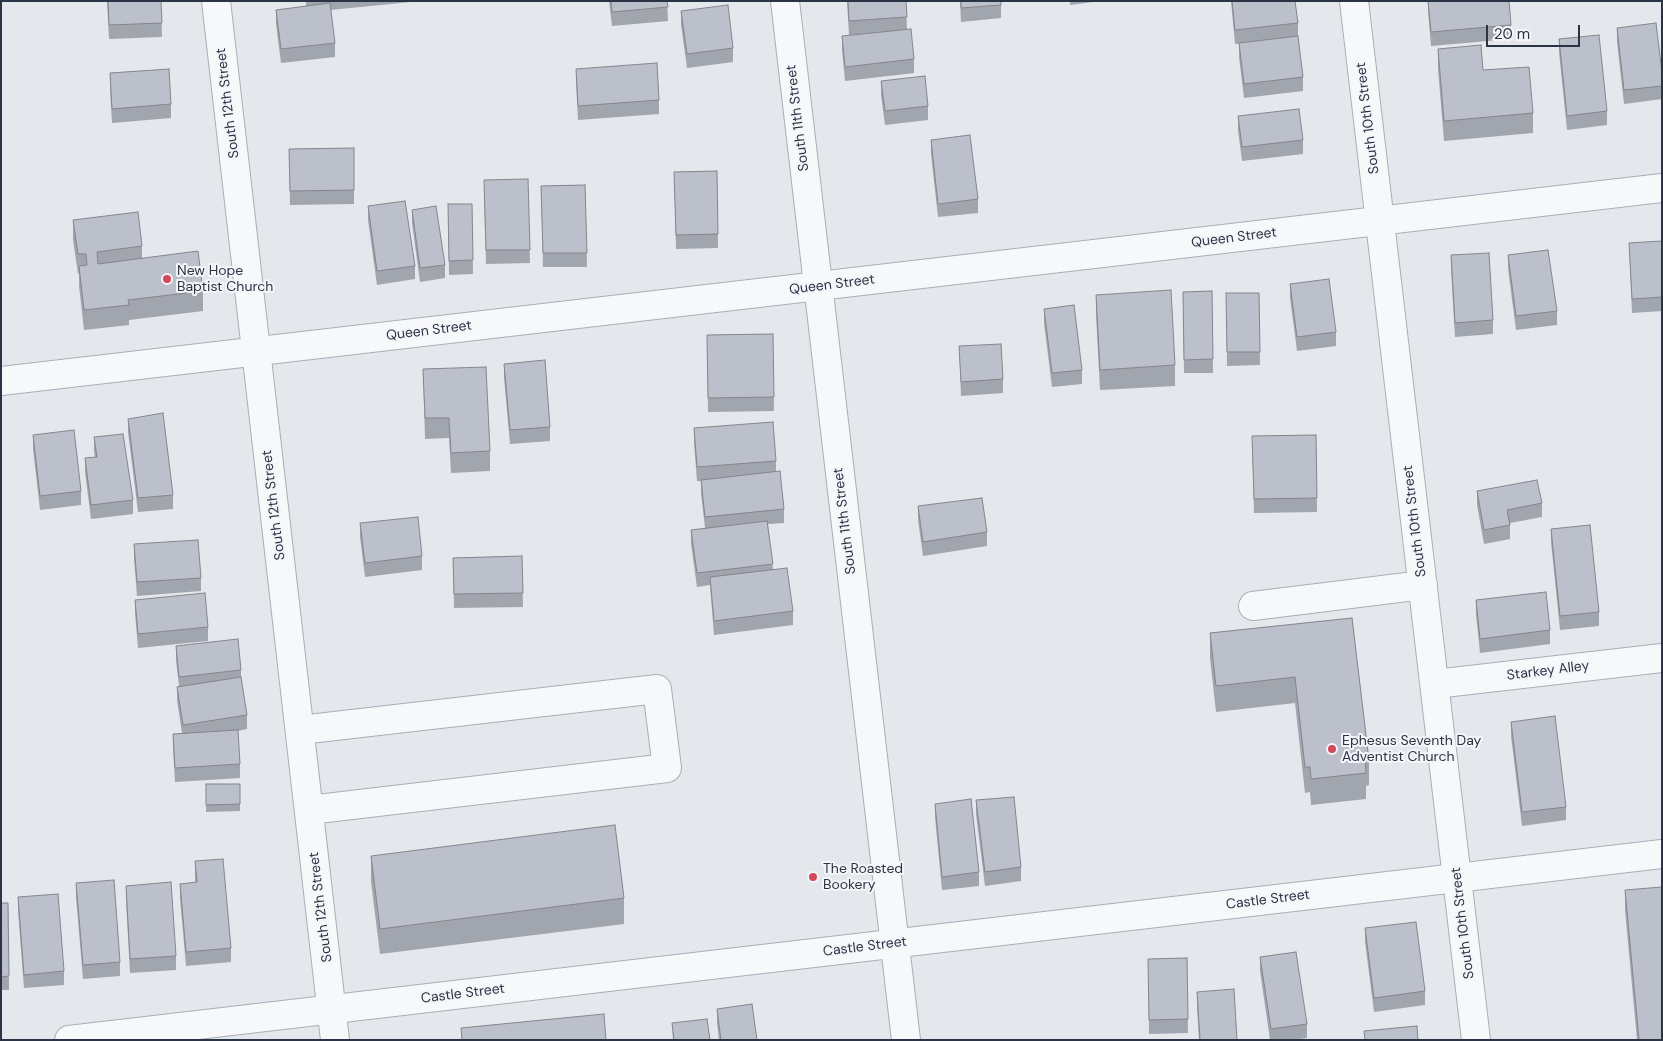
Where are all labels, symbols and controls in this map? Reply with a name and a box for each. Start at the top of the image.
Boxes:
scale bar [1488,15,1582,47]
text: 20 m [1494,24,1530,44]
street label: South 12th Street [213,47,243,159]
street label: South 10th Street [1353,61,1383,175]
street label: South 11th Street [783,64,813,172]
street label: Queen Street [1190,224,1278,252]
place label: New Hope Baptist Church [177,263,273,296]
street label: Queen Street [788,271,876,299]
marker: New Hope Baptist Church [161,273,173,285]
street label: Queen Street [385,317,473,345]
street label: South 12th Street [259,449,289,561]
street label: South 10th Street [1400,464,1430,578]
street label: South 11th Street [830,467,860,575]
street label: Starkey Alley [1506,658,1590,684]
place label: Ephesus Seventh Day Adventist Church [1342,733,1481,766]
marker: Ephesus Seventh Day Adventist Church [1326,743,1338,755]
street label: South 12th Street [306,851,336,963]
place label: The Roasted Bookery [823,861,903,894]
street label: South 10th Street [1448,866,1478,980]
marker: The Roasted Bookery [807,871,819,883]
street label: Castle Street [1225,887,1311,913]
street label: Castle Street [822,934,908,960]
street label: Castle Street [420,981,506,1007]

